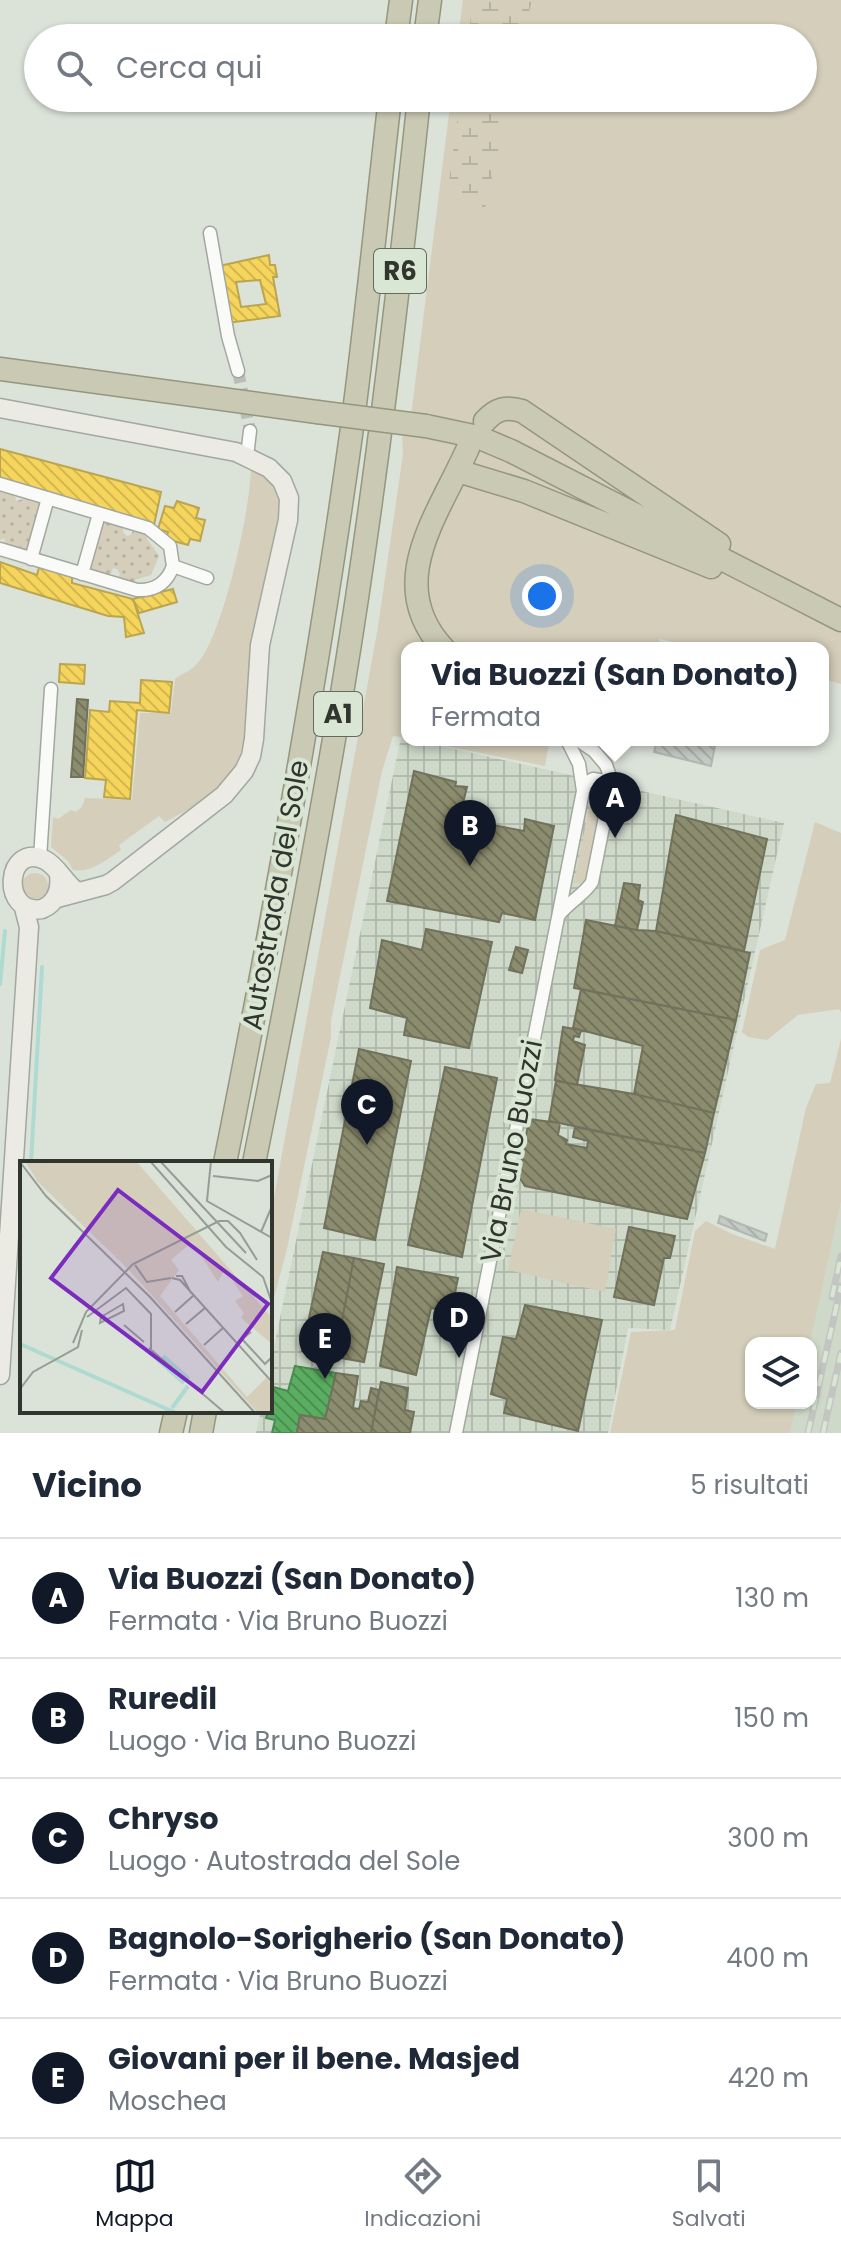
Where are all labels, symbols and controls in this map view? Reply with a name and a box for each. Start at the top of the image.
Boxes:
search box [24,24,817,112]
icon: search [52,46,96,90]
text: Cerca qui [116,46,262,89]
road number: R6 [374,249,426,293]
your location [522,576,562,616]
popup [401,642,829,746]
text: Via Buozzi (San Donato) [431,653,799,696]
road number: A1 [314,692,362,736]
text: Fermata [431,699,541,735]
street label: Autostrada del Sole [233,757,318,1033]
pin: A [589,772,641,838]
pin: B [444,800,496,866]
street label: Via Bruno Buozzi [471,1036,552,1266]
pin: C [341,1079,393,1145]
inset map [20,1161,272,1413]
pin: D [433,1292,485,1358]
pin: E [299,1313,351,1379]
map controls [745,1337,817,1409]
button: layers [745,1337,817,1409]
text: Vicino [32,1461,142,1509]
text: 5 risultati [690,1467,809,1503]
text: Via Buozzi (San Donato) [108,1557,476,1600]
text: A [48,1580,68,1616]
text: 130 m [735,1580,809,1616]
text: Fermata · Via Bruno Buozzi [108,1603,448,1639]
text: Ruredil [108,1677,217,1720]
text: B [49,1700,67,1736]
text: 150 m [734,1700,809,1736]
text: Luogo · Via Bruno Buozzi [108,1723,416,1759]
text: Chryso [108,1797,219,1840]
text: C [48,1820,68,1856]
text: 300 m [727,1820,809,1856]
text: Luogo · Autostrada del Sole [108,1843,460,1879]
text: Bagnolo-Sorigherio (San Donato) [108,1917,626,1960]
text: D [49,1940,67,1976]
text: 400 m [726,1940,809,1976]
text: Fermata · Via Bruno Buozzi [108,1963,448,1999]
text: Giovani per il bene. Masjed [108,2037,520,2080]
text: E [51,2060,65,2096]
text: 420 m [728,2060,809,2096]
text: Moschea [108,2083,227,2119]
tab: Mappa [95,2154,174,2235]
tab: Indicazioni [364,2154,481,2235]
tab: Salvati [672,2154,746,2235]

